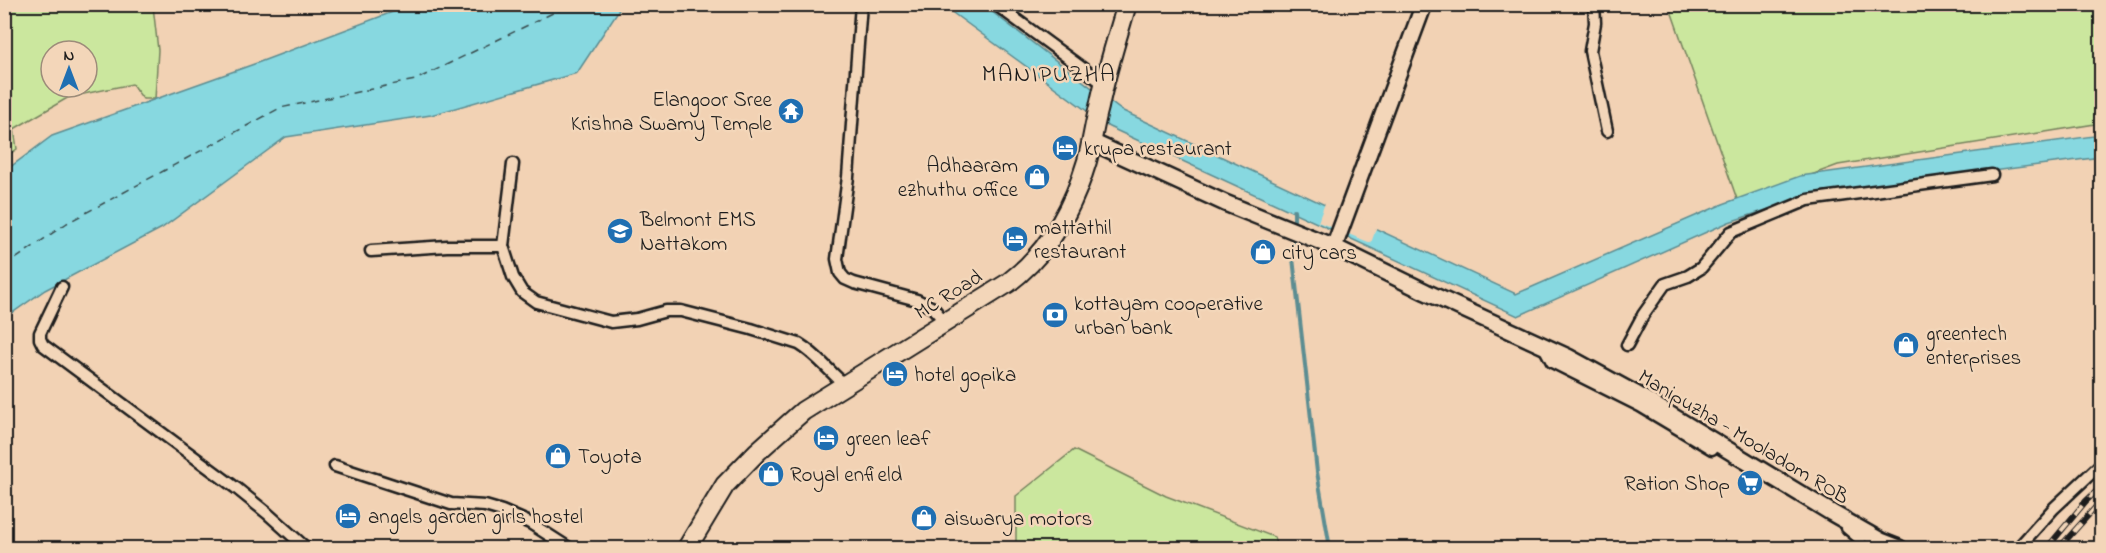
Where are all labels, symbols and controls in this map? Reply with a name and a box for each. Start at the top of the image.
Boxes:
north arrow [39,39,99,99]
text: N [64,44,75,68]
district label: MANIPUZHA [982,58,1116,93]
place label: Elangoor Sree Krishna Swamy Temple [571,86,773,142]
temple icon: Elangoor Sree Krishna Swamy Temple [776,96,806,126]
hotel icon: krupa restaurant [1050,133,1080,163]
place label: krupa restaurant [1084,135,1232,165]
place label: Adhaaram ezhuthu office [898,152,1019,206]
shop icon: Adhaaram ezhuthu office [1022,162,1052,192]
place label: Belmont EMS Nattakom [639,206,756,260]
place label: mattathil restaurant [1034,214,1126,268]
school or university icon: Belmont EMS Nattakom [605,216,635,246]
hotel icon: mattathil restaurant [1000,224,1030,254]
shop icon: city cars [1248,237,1278,267]
place label: city cars [1282,239,1357,271]
street label: MC Road [909,263,989,328]
place label: kottayam cooperative urban bank [1074,290,1264,344]
bank icon: kottayam cooperative urban bank [1040,300,1070,330]
place label: greentech enterprises [1925,320,2021,374]
shop icon: greentech enterprises [1891,330,1921,360]
hotel icon: hotel gopika [880,359,910,389]
place label: hotel gopika [914,361,1016,393]
street label: Manipuzha - Mooladom ROB [1632,363,1854,513]
hotel icon: green leaf [811,423,841,453]
place label: green leaf [845,425,931,457]
shop icon: Toyota [543,441,573,471]
place label: Toyota [578,443,642,475]
shop icon: Royal enfield [756,459,786,489]
place label: Royal enfield [790,461,903,493]
supermarket icon: Ration Shop [1735,468,1765,498]
place label: Ration Shop [1624,470,1730,500]
hotel icon: angels garden girls hostel [333,501,363,531]
place label: angels garden girls hostel [368,503,583,535]
shop icon: aiswarya motors [909,503,939,533]
place label: aiswarya motors [944,505,1092,537]

